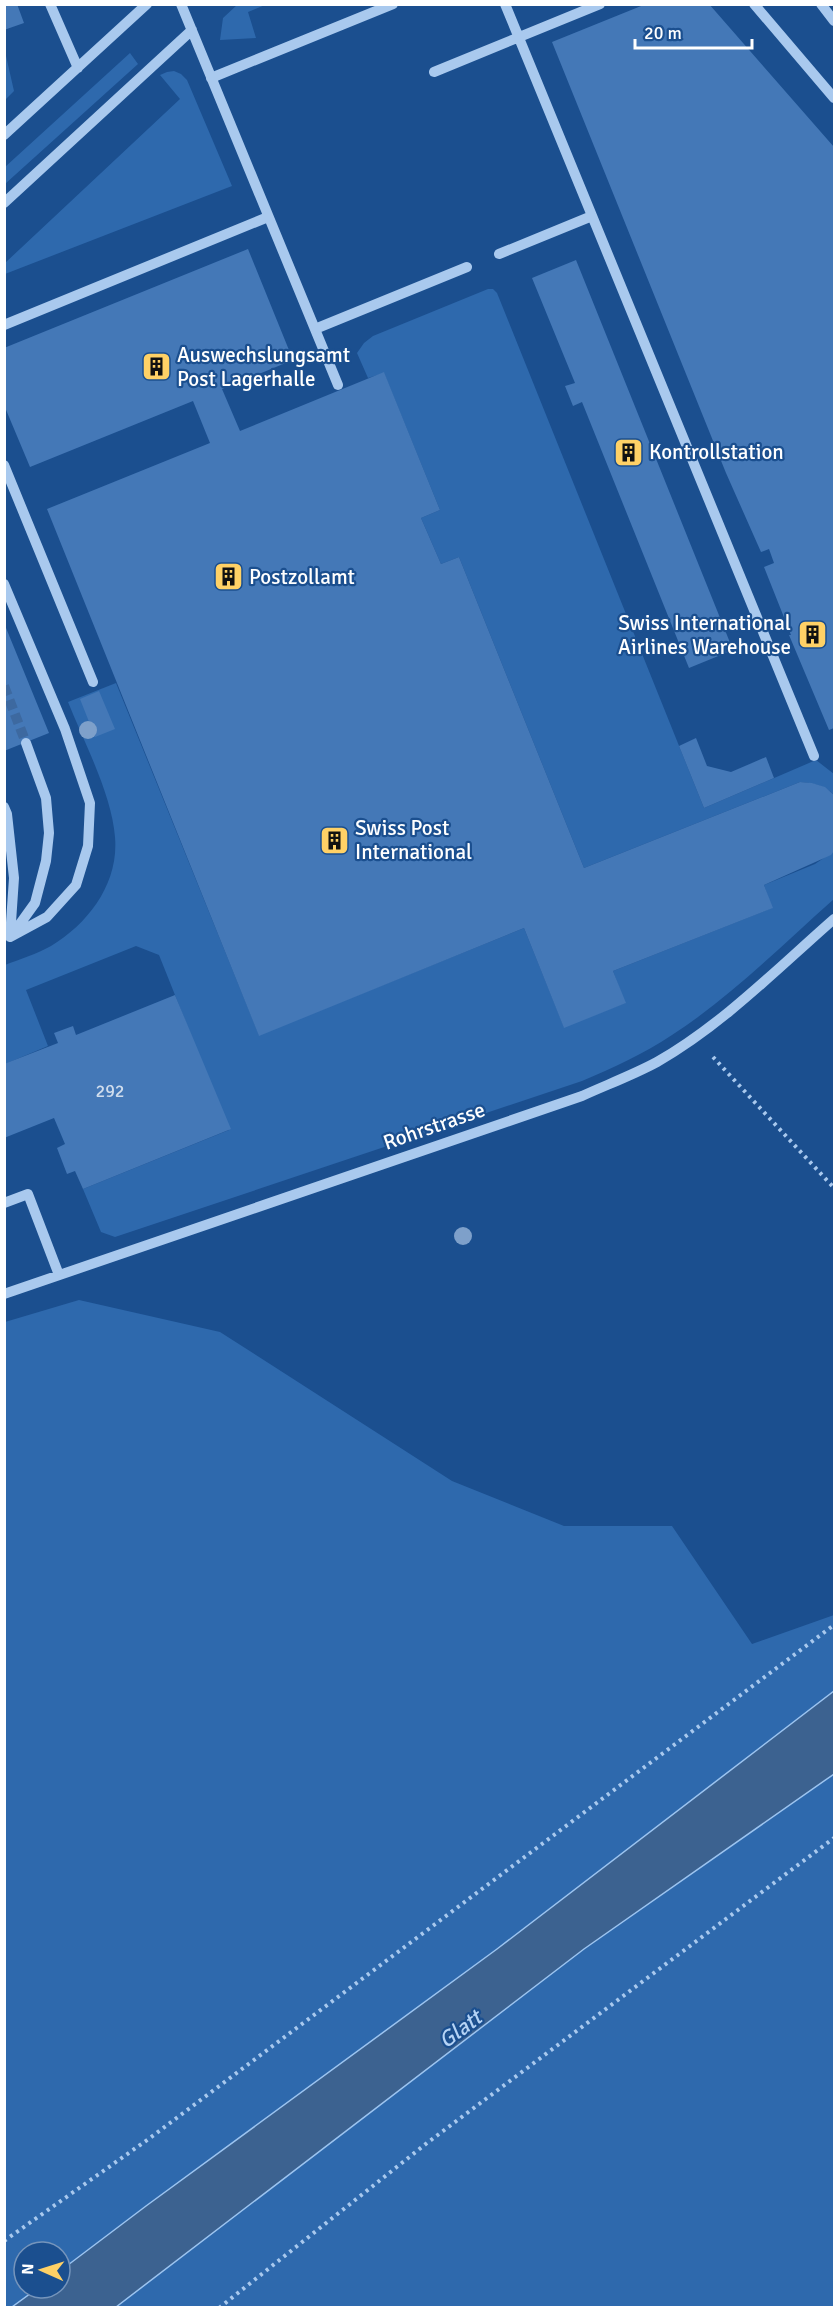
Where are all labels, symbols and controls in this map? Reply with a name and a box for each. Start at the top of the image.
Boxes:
scale bar [635,12,752,50]
text: 20 m [644,22,682,44]
place label: Auswechslungsamt Post Lagerhalle [177,342,350,392]
building icon: Auswechslungsamt Post Lagerhalle [140,351,172,383]
building icon: Kontrollstation [612,436,644,468]
place label: Kontrollstation [649,439,784,465]
building icon: Postzollamt [212,561,244,593]
place label: Postzollamt [249,564,355,590]
place label: Swiss International Airlines Warehouse [618,610,791,660]
building icon: Swiss International Airlines Warehouse [796,619,828,651]
place label: Swiss Post International [355,815,472,865]
building icon: Swiss Post International [318,824,350,856]
house number: 292 [95,1080,125,1102]
street label: Rohrstrasse [380,1096,488,1156]
water label: Glatt [433,2003,489,2054]
north arrow [12,2240,72,2300]
text: N [18,2263,38,2275]

